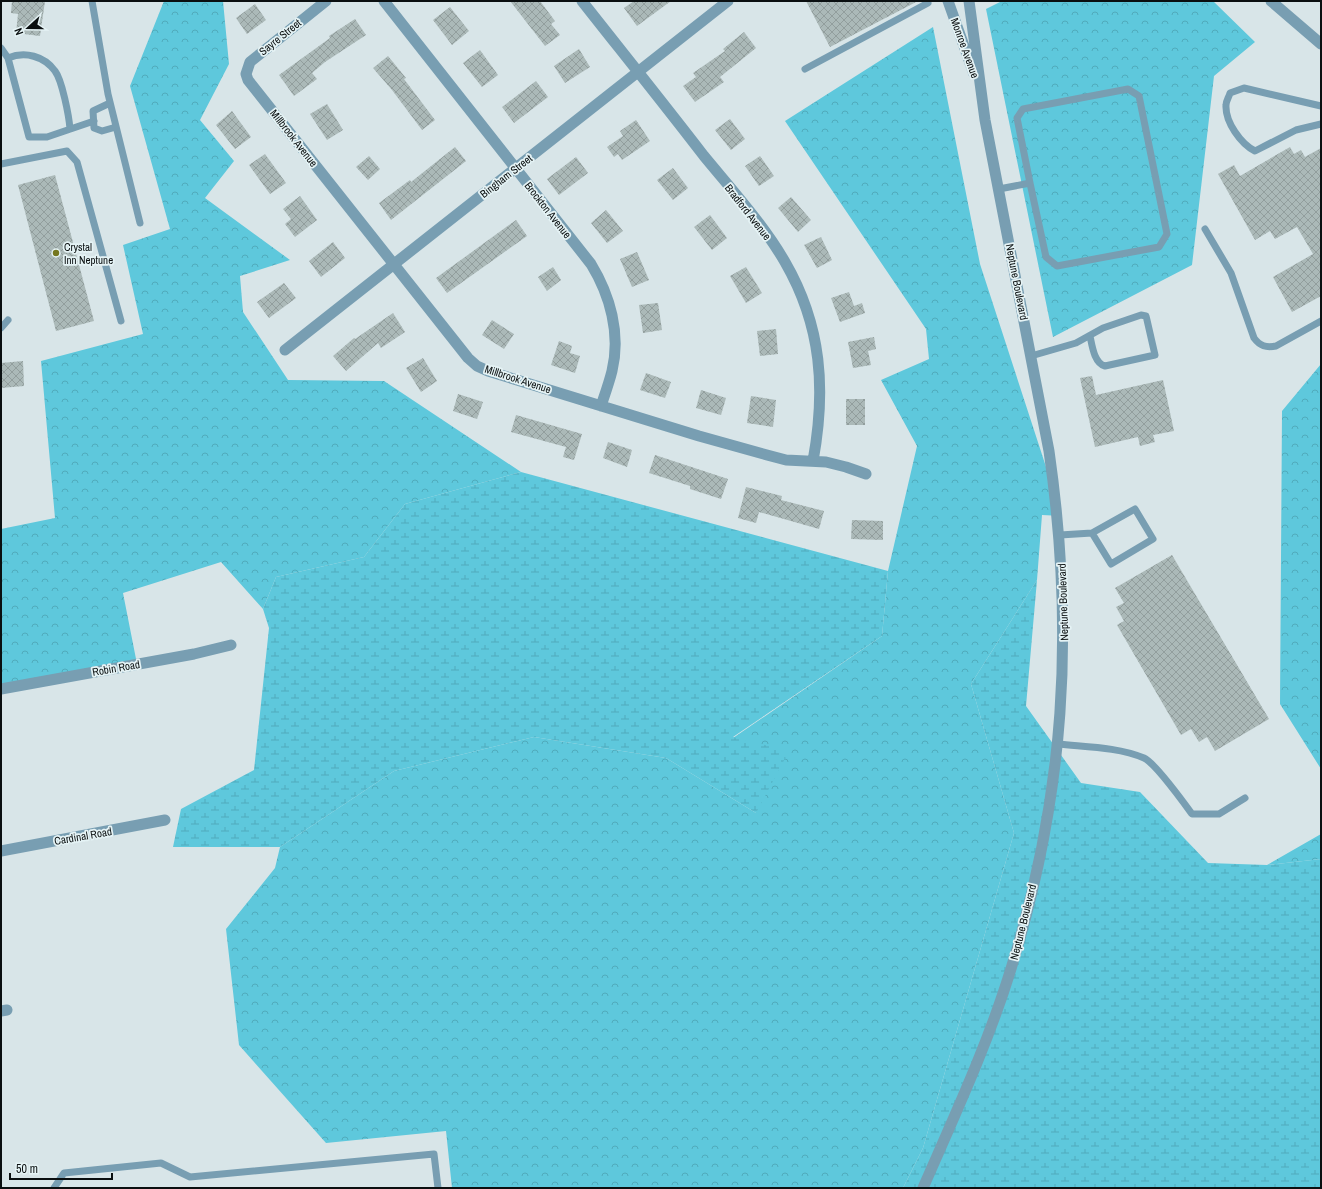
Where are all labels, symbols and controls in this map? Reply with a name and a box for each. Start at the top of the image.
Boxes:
north arrow [8,8,48,48]
street label: Sayre Street [256,15,304,58]
street label: Monroe Avenue [948,16,982,80]
text: N [11,26,26,37]
street label: Millbrook Avenue [267,106,321,170]
street label: Bingham Street [477,151,535,201]
street label: Brockton Avenue [522,179,574,241]
street label: Bradford Avenue [722,181,774,243]
place label: Crystal Inn Neptune [64,240,113,267]
street label: Neptune Boulevard [1003,243,1031,321]
marker: Crystal Inn Neptune [51,248,61,258]
street label: Millbrook Avenue [483,362,553,396]
street label: Neptune Boulevard [1055,563,1071,641]
street label: Robin Road [91,657,141,679]
street label: Cardinal Road [53,824,113,848]
street label: Neptune Boulevard [1007,883,1039,961]
scale bar [10,1155,112,1181]
text: 50 m [16,1161,38,1177]

